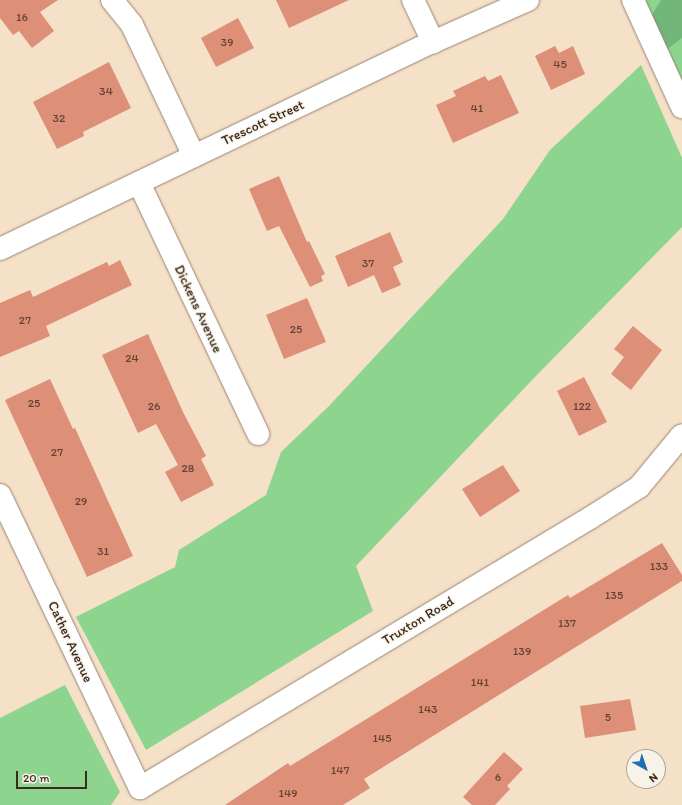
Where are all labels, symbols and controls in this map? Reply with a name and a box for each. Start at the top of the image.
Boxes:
house number: 16 [16,11,28,25]
house number: 39 [221,36,233,50]
house number: 45 [553,58,567,72]
house number: 34 [99,85,113,99]
street label: Trescott Street [219,97,307,149]
house number: 41 [471,102,483,116]
house number: 32 [53,112,65,126]
house number: 37 [362,257,374,271]
street label: Dickens Avenue [170,263,226,355]
house number: 27 [19,314,31,328]
house number: 25 [290,323,302,337]
house number: 24 [125,352,139,366]
house number: 25 [28,397,40,411]
house number: 26 [148,400,160,414]
house number: 122 [573,400,591,414]
house number: 27 [51,446,63,460]
house number: 28 [182,462,194,476]
house number: 29 [75,495,87,509]
house number: 31 [97,545,109,559]
house number: 133 [650,560,668,574]
house number: 135 [605,589,623,603]
street label: Truxton Road [379,593,457,649]
street label: Cather Avenue [44,599,96,685]
house number: 137 [558,617,576,631]
house number: 139 [513,645,531,659]
house number: 141 [471,676,489,690]
house number: 143 [418,703,438,717]
house number: 5 [605,711,611,725]
house number: 145 [372,732,392,746]
north arrow [626,749,666,789]
scale bar [18,763,89,789]
house number: 147 [331,764,349,778]
text: N [646,770,660,785]
text: 20 m [23,771,50,785]
house number: 6 [495,771,501,785]
house number: 149 [278,787,298,801]

